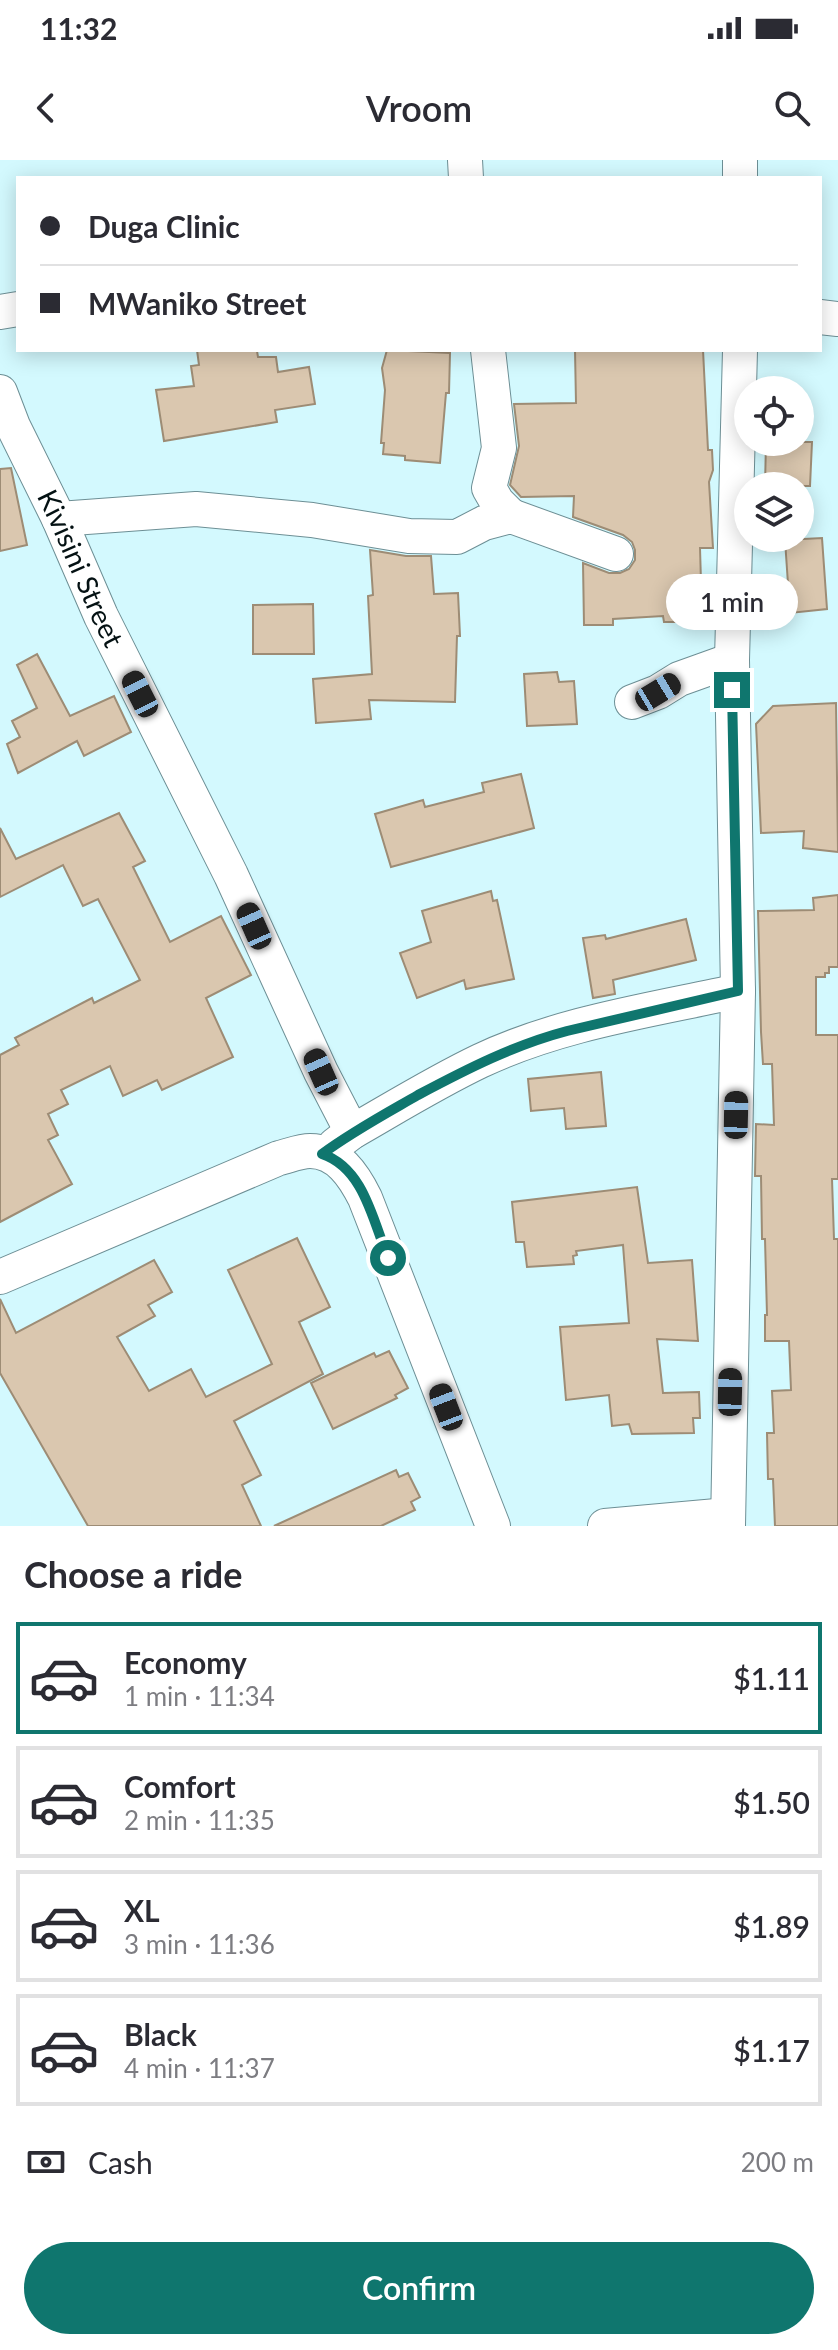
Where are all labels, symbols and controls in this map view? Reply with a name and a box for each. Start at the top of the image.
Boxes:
text: 11:32 [40,10,117,46]
icon: back [24,86,68,130]
text: Vroom [366,86,472,130]
icon: search [770,86,814,130]
text: Duga Clinic [88,208,240,244]
text: MWaniko Street [88,285,306,321]
map controls [734,376,814,552]
button: locate [734,376,814,456]
button: layers [734,472,814,552]
street label: Kivisini Street [31,484,132,652]
callout: 1 min [666,574,798,630]
text: 1 min [700,586,764,618]
car [118,667,162,721]
car [631,669,685,715]
route end [714,672,750,708]
car [233,899,275,953]
car [300,1045,342,1099]
car [724,1091,748,1139]
route start [370,1240,406,1276]
car [718,1368,742,1416]
car [426,1380,466,1434]
text: Choose a ride [24,1552,243,1596]
icon: car [28,1642,100,1714]
text: Economy [124,1644,247,1680]
text: $1.11 [733,1660,810,1696]
text: 1 min · 11:34 [124,1680,275,1712]
icon: car [28,1766,100,1838]
text: Comfort [124,1768,236,1804]
text: $1.50 [733,1784,810,1820]
text: 2 min · 11:35 [124,1804,275,1836]
icon: car [28,1890,100,1962]
text: XL [124,1892,160,1928]
text: $1.89 [733,1908,810,1944]
text: 3 min · 11:36 [124,1928,275,1960]
icon: car [28,2014,100,2086]
text: Black [124,2016,197,2052]
text: $1.17 [733,2032,810,2068]
text: 4 min · 11:37 [124,2052,275,2084]
icon: cash [24,2140,68,2184]
text: Cash [88,2144,153,2180]
text: 200 m [741,2146,814,2178]
button: Confirm [24,2242,814,2334]

